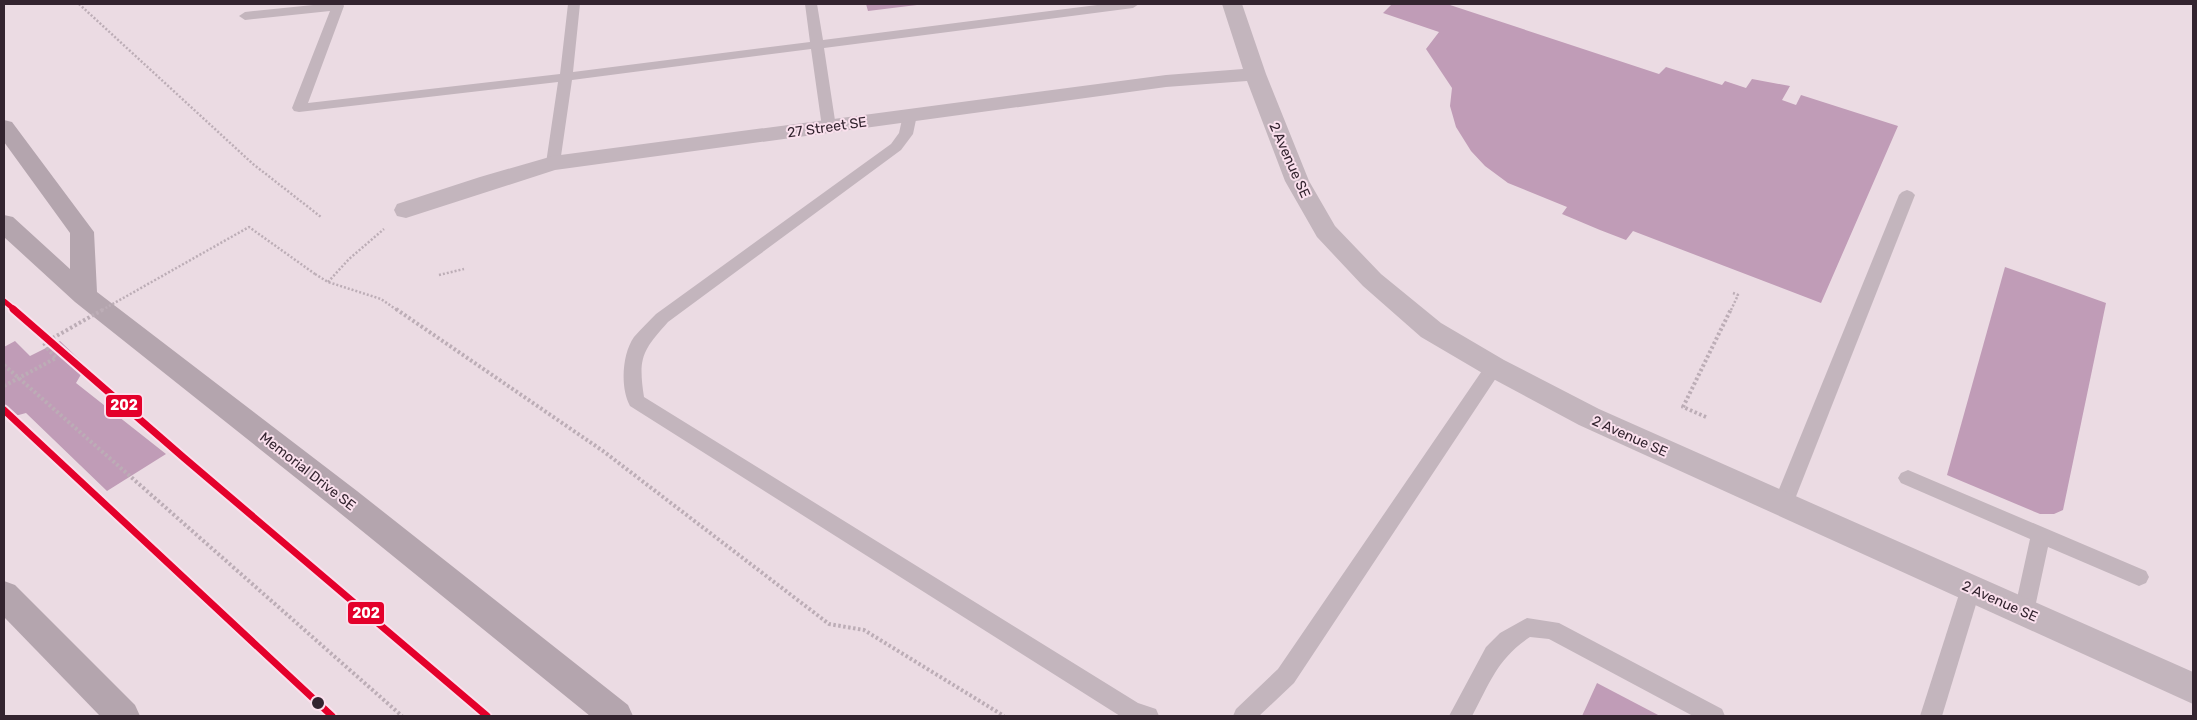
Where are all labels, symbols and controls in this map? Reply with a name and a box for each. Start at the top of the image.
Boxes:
street label: 27 Street SE [786,114,868,141]
street label: 2 Avenue SE [1265,120,1314,201]
line badge: 202 [105,394,143,418]
text: 202 [110,397,138,414]
street label: 2 Avenue SE [1589,412,1670,461]
street label: Memorial Drive SE [256,429,359,514]
street label: 2 Avenue SE [1959,577,2040,626]
line badge: 202 [347,601,385,625]
text: 202 [352,605,380,622]
unlabelled marker [310,695,326,711]

